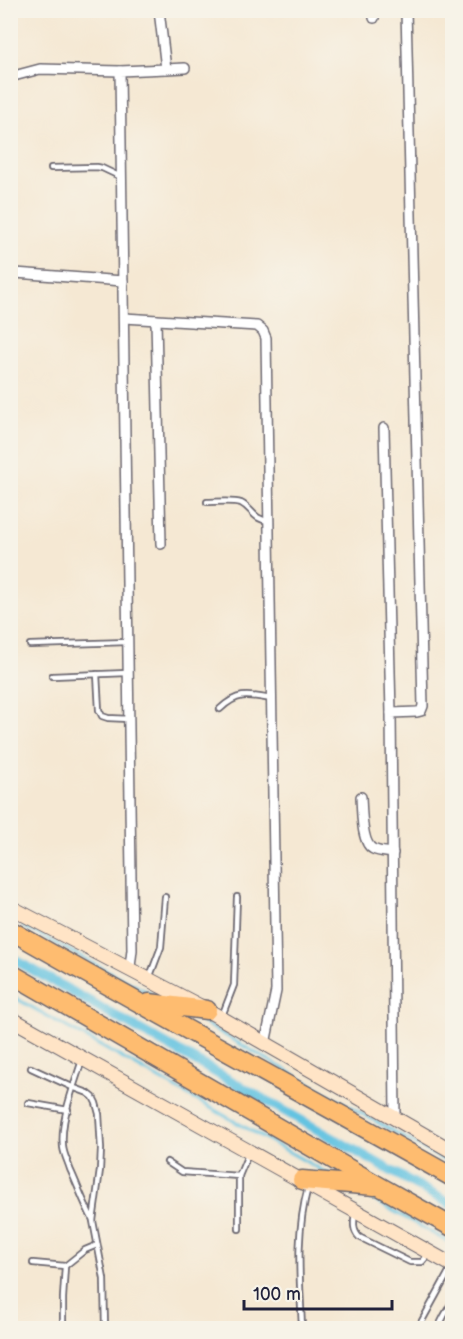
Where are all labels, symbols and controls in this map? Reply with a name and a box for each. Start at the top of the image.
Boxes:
scale bar [244,1273,392,1311]
text: 100 m [253,1284,301,1305]

